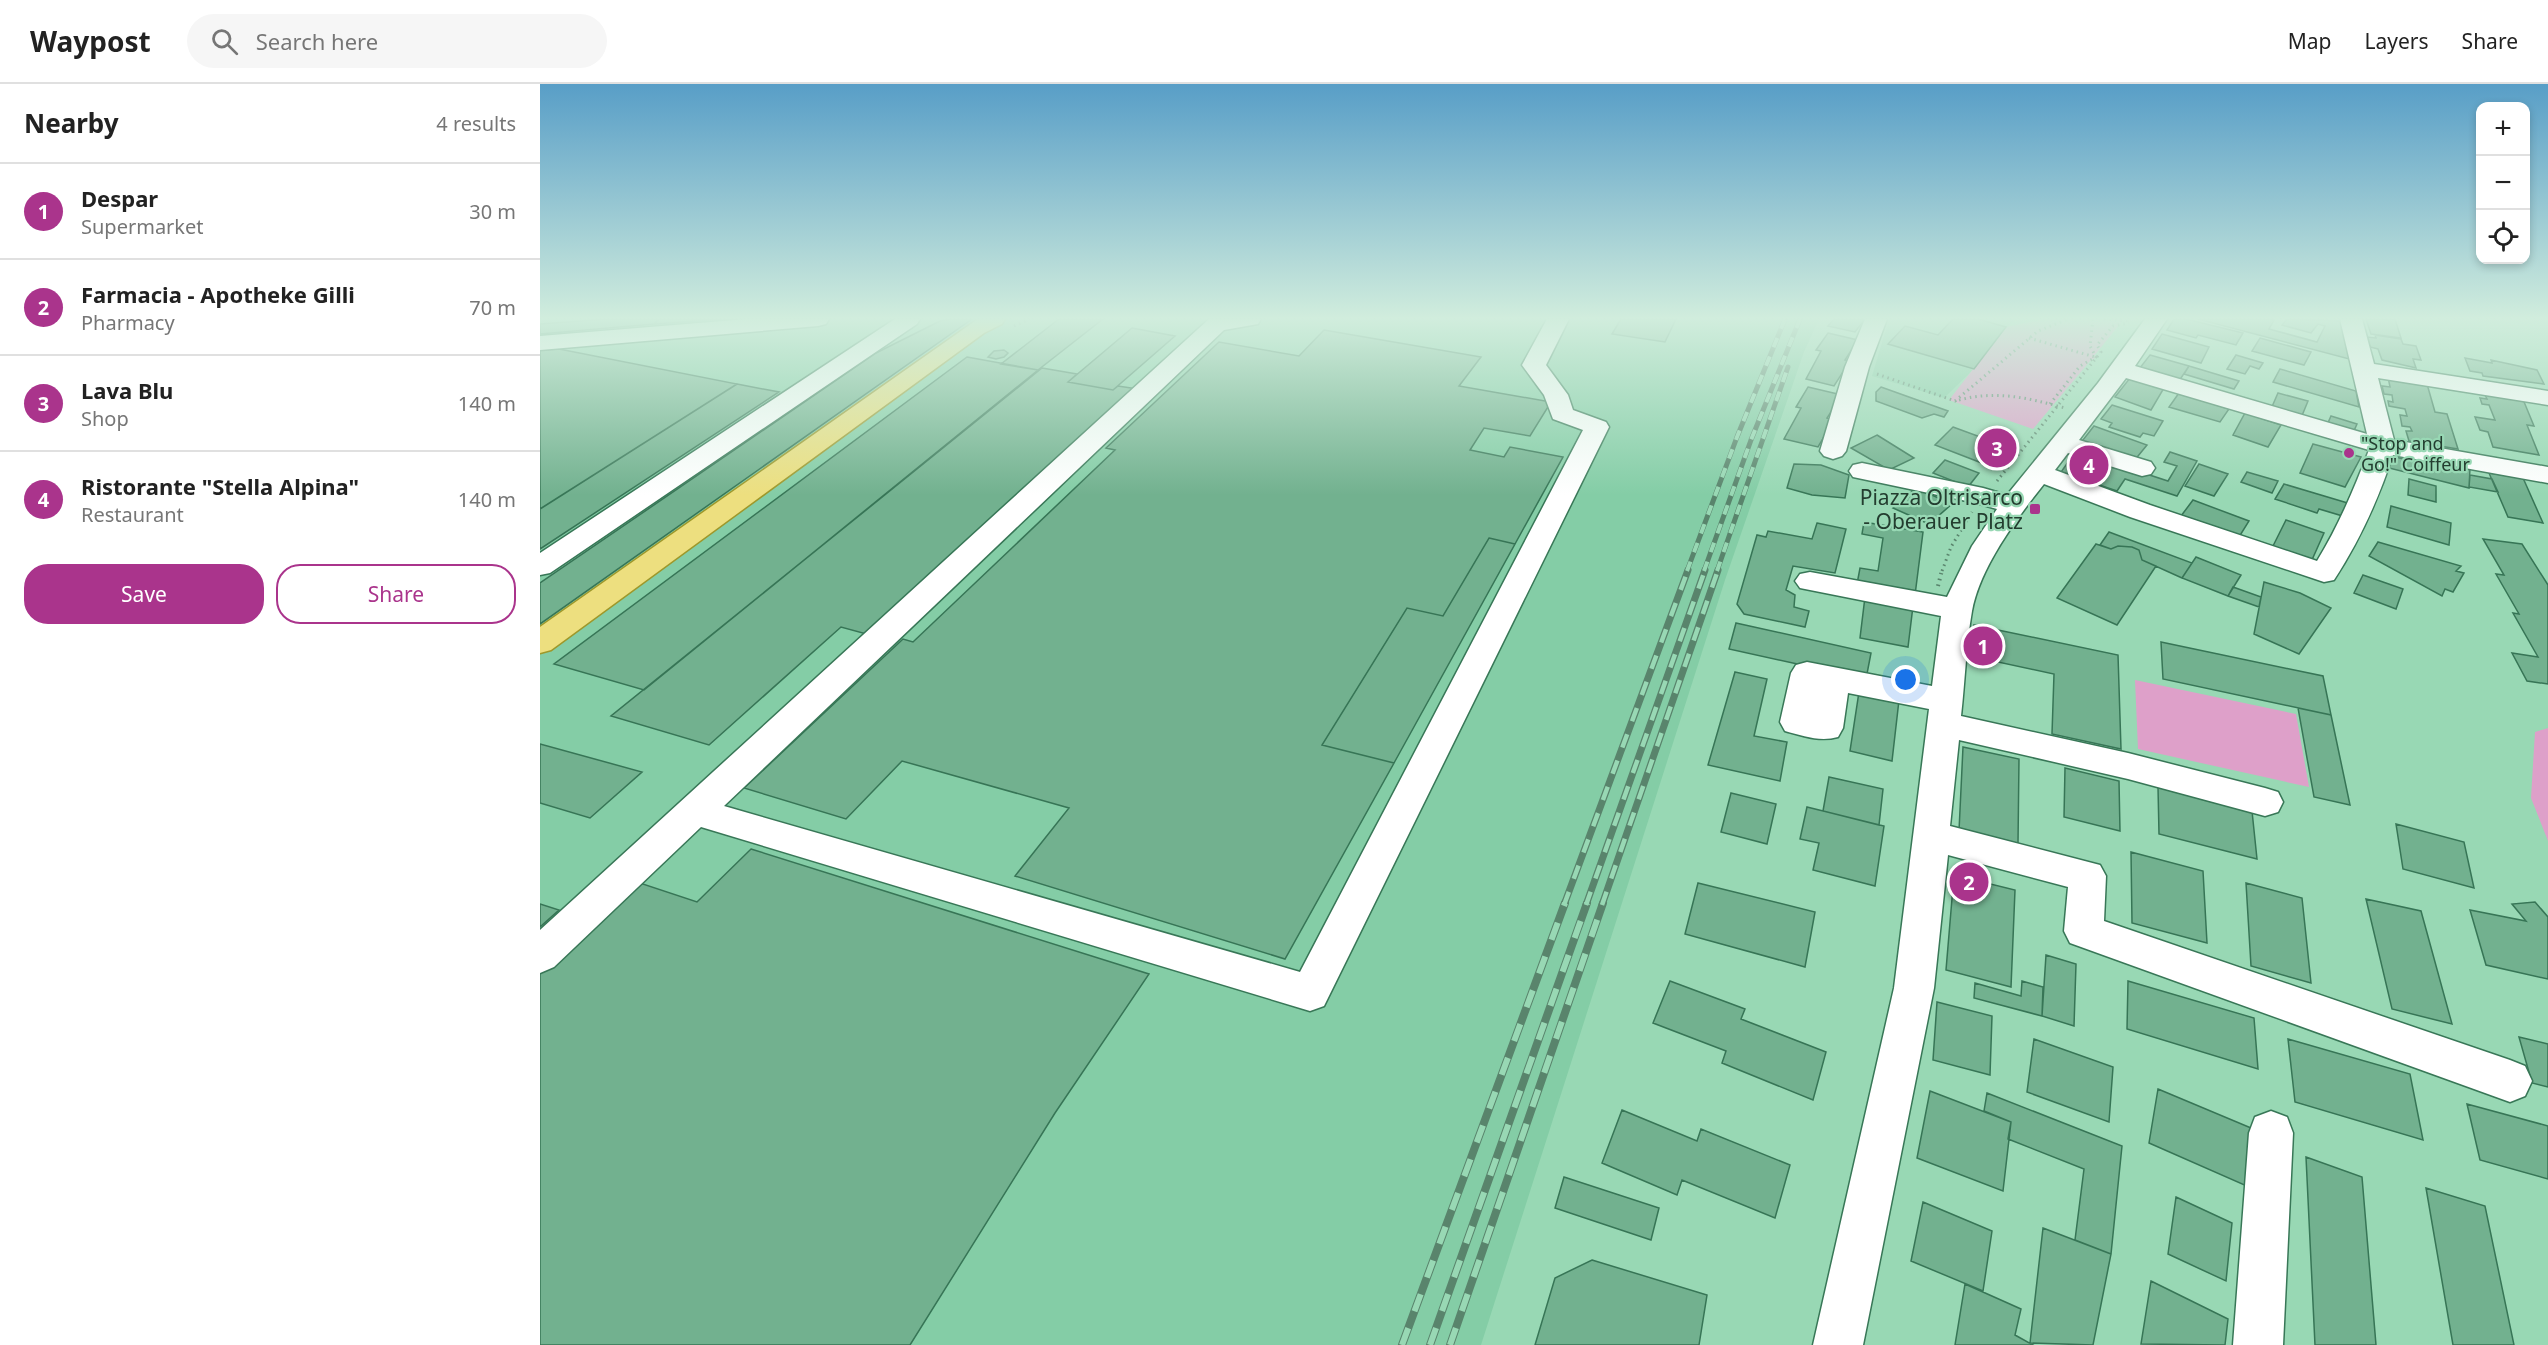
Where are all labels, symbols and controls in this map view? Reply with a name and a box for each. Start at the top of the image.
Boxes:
search box [187,14,607,68]
text: Waypost [30,22,151,60]
icon: search [208,25,241,58]
text: Search here [256,26,378,56]
text: Map [2288,27,2332,55]
text: Layers [2365,27,2429,55]
text: Share [2462,27,2518,55]
map controls [2476,102,2530,264]
button: + [2476,102,2530,156]
text: Nearby [24,105,119,141]
text: 4 results [436,110,516,137]
button: − [2476,156,2530,210]
text: Despar [81,183,158,213]
text: 1 [38,198,49,225]
text: 30 m [469,198,516,225]
button: locate [2476,210,2530,264]
text: Supermarket [81,213,204,240]
text: Farmacia - Apotheke Gilli [81,279,355,309]
text: 2 [38,294,49,321]
text: 70 m [469,294,516,321]
text: Pharmacy [81,309,175,336]
text: Lava Blu [81,375,173,405]
text: 3 [38,390,49,417]
text: 140 m [458,390,516,417]
text: Shop [81,405,129,432]
pin: 3 [1978,426,2016,470]
place label: "Stop and Go!" Coiffeur [2361,431,2470,476]
pin: 4 [2070,442,2108,488]
marker: "Stop and Go!" Coiffeur [2342,446,2356,460]
text: Ristorante "Stella Alpina" [81,471,359,501]
place label: Piazza Oltrisarco - Oberauer Platz [1860,483,2023,535]
text: 4 [38,486,49,513]
text: 140 m [458,486,516,513]
text: Restaurant [81,501,184,528]
marker: Piazza Oltrisarco - Oberauer Platz [2028,502,2042,516]
button: Save [24,564,264,624]
button: Share [276,564,516,624]
pin: 1 [1964,624,2002,668]
your location [1891,665,1920,694]
pin: 2 [1950,860,1988,904]

